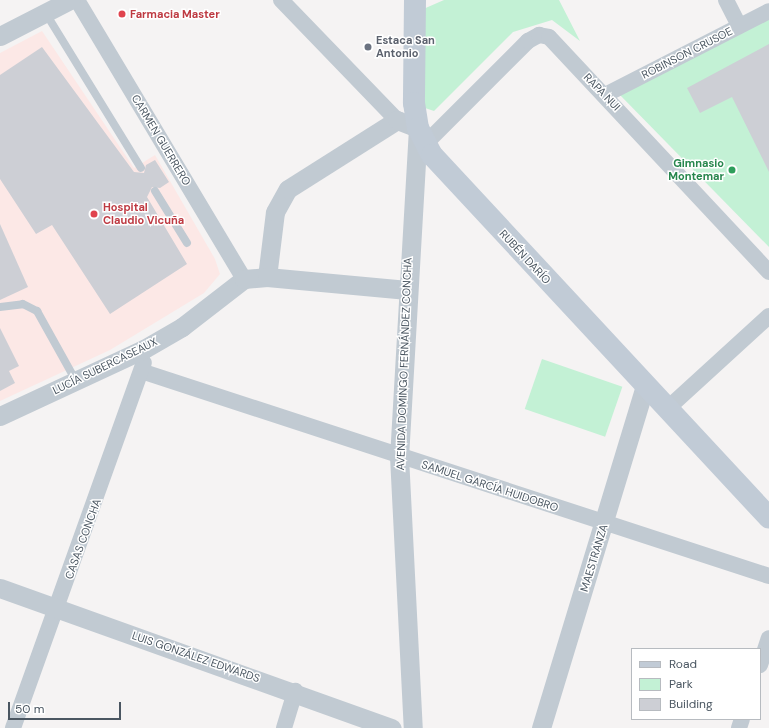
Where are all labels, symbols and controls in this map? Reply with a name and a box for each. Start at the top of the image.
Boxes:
place label: Farmacia Master [130,7,220,21]
marker: Farmacia Master [117,9,127,19]
street label: ROBINSON CRUSOE [639,24,735,82]
place label: Estaca San Antonio [376,34,435,60]
marker: Estaca San Antonio [363,42,373,52]
street label: RAPA NUI [581,71,623,113]
street label: CARMEN GUERRERO [129,92,193,188]
place label: Gimnasio Montemar [668,157,724,183]
marker: Gimnasio Montemar [727,165,737,175]
place label: Hospital Claudio Vicuña [103,201,184,227]
marker: Hospital Claudio Vicuña [88,208,100,220]
street label: RUBÉN DARÍO [497,227,553,287]
street label: AVENIDA DOMINGO FERNÁNDEZ CONCHA [394,257,414,471]
street label: LUCÍA SUBERCASEAUX [51,335,159,397]
street label: SAMUEL GARCÍA HUIDOBRO [420,458,560,514]
street label: CASAS CONCHA [62,497,104,581]
street label: MAESTRANZA [577,523,611,593]
street label: LUIS GONZÁLEZ EDWARDS [130,629,262,685]
legend [631,648,761,720]
text: Road [669,656,697,672]
text: Park [669,676,693,692]
scale bar [10,694,123,720]
text: Building [669,696,713,712]
text: 50 m [15,701,44,717]

